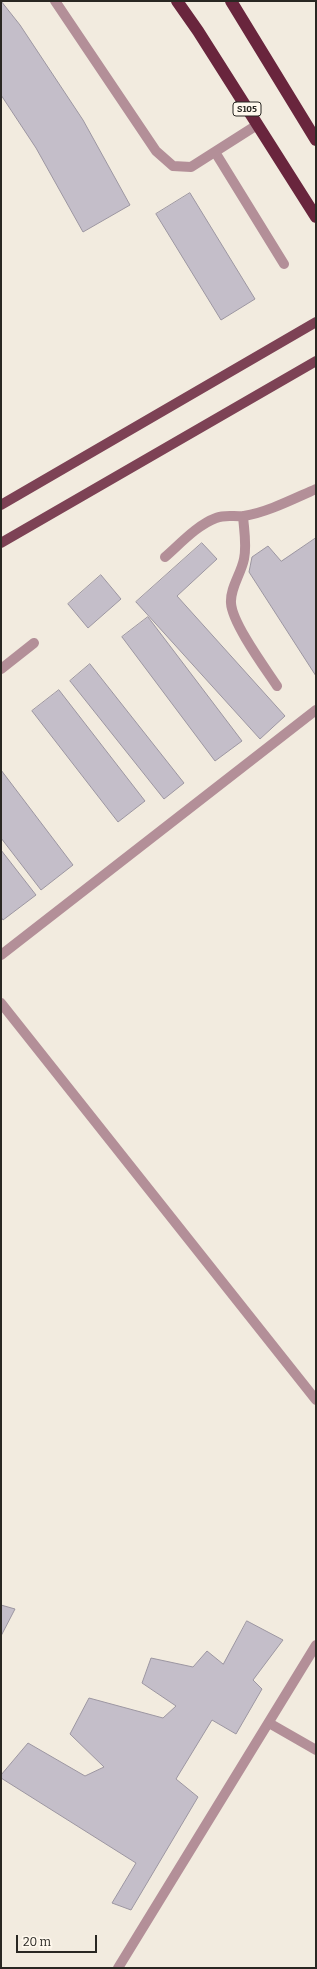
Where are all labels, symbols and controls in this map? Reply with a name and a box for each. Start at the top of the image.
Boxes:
road number: S105 [233,102,261,116]
scale bar [18,1927,99,1953]
text: 20 m [23,1935,51,1949]

